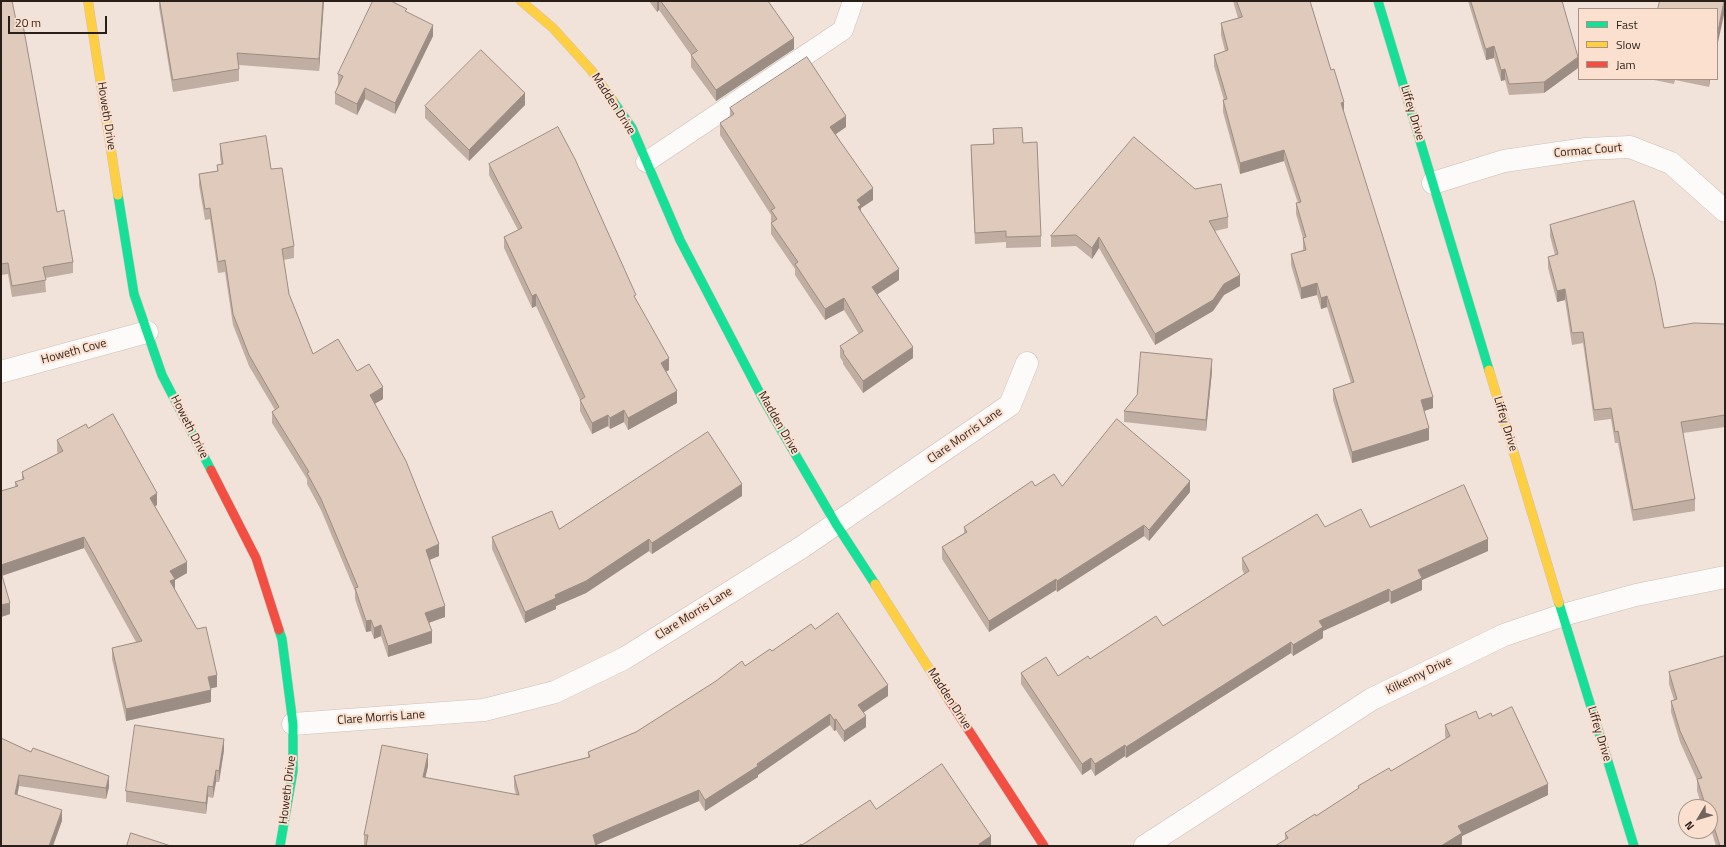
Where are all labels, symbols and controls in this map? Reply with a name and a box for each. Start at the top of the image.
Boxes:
scale bar [10,8,109,34]
legend [1578,8,1718,80]
text: 20 m [15,13,41,32]
text: Fast [1616,15,1638,34]
text: Slow [1616,35,1641,54]
text: Jam [1616,55,1636,74]
street label: Madden Drive [588,71,638,137]
street label: Howeth Drive [93,81,119,151]
street label: Liffey Drive [1397,84,1427,142]
street label: Cormac Court [1553,141,1623,161]
street label: Howeth Cove [40,336,108,368]
street label: Madden Drive [754,389,802,457]
street label: Howeth Drive [167,393,211,461]
street label: Liffey Drive [1490,395,1520,453]
street label: Clare Morris Lane [925,405,1005,467]
street label: Clare Morris Lane [653,585,735,643]
street label: Kilkenny Drive [1384,654,1454,698]
street label: Madden Drive [924,666,974,732]
street label: Liffey Drive [1584,705,1614,763]
street label: Clare Morris Lane [337,708,425,728]
street label: Howeth Drive [277,755,299,825]
north arrow [1678,799,1718,839]
text: N [1681,818,1698,834]

